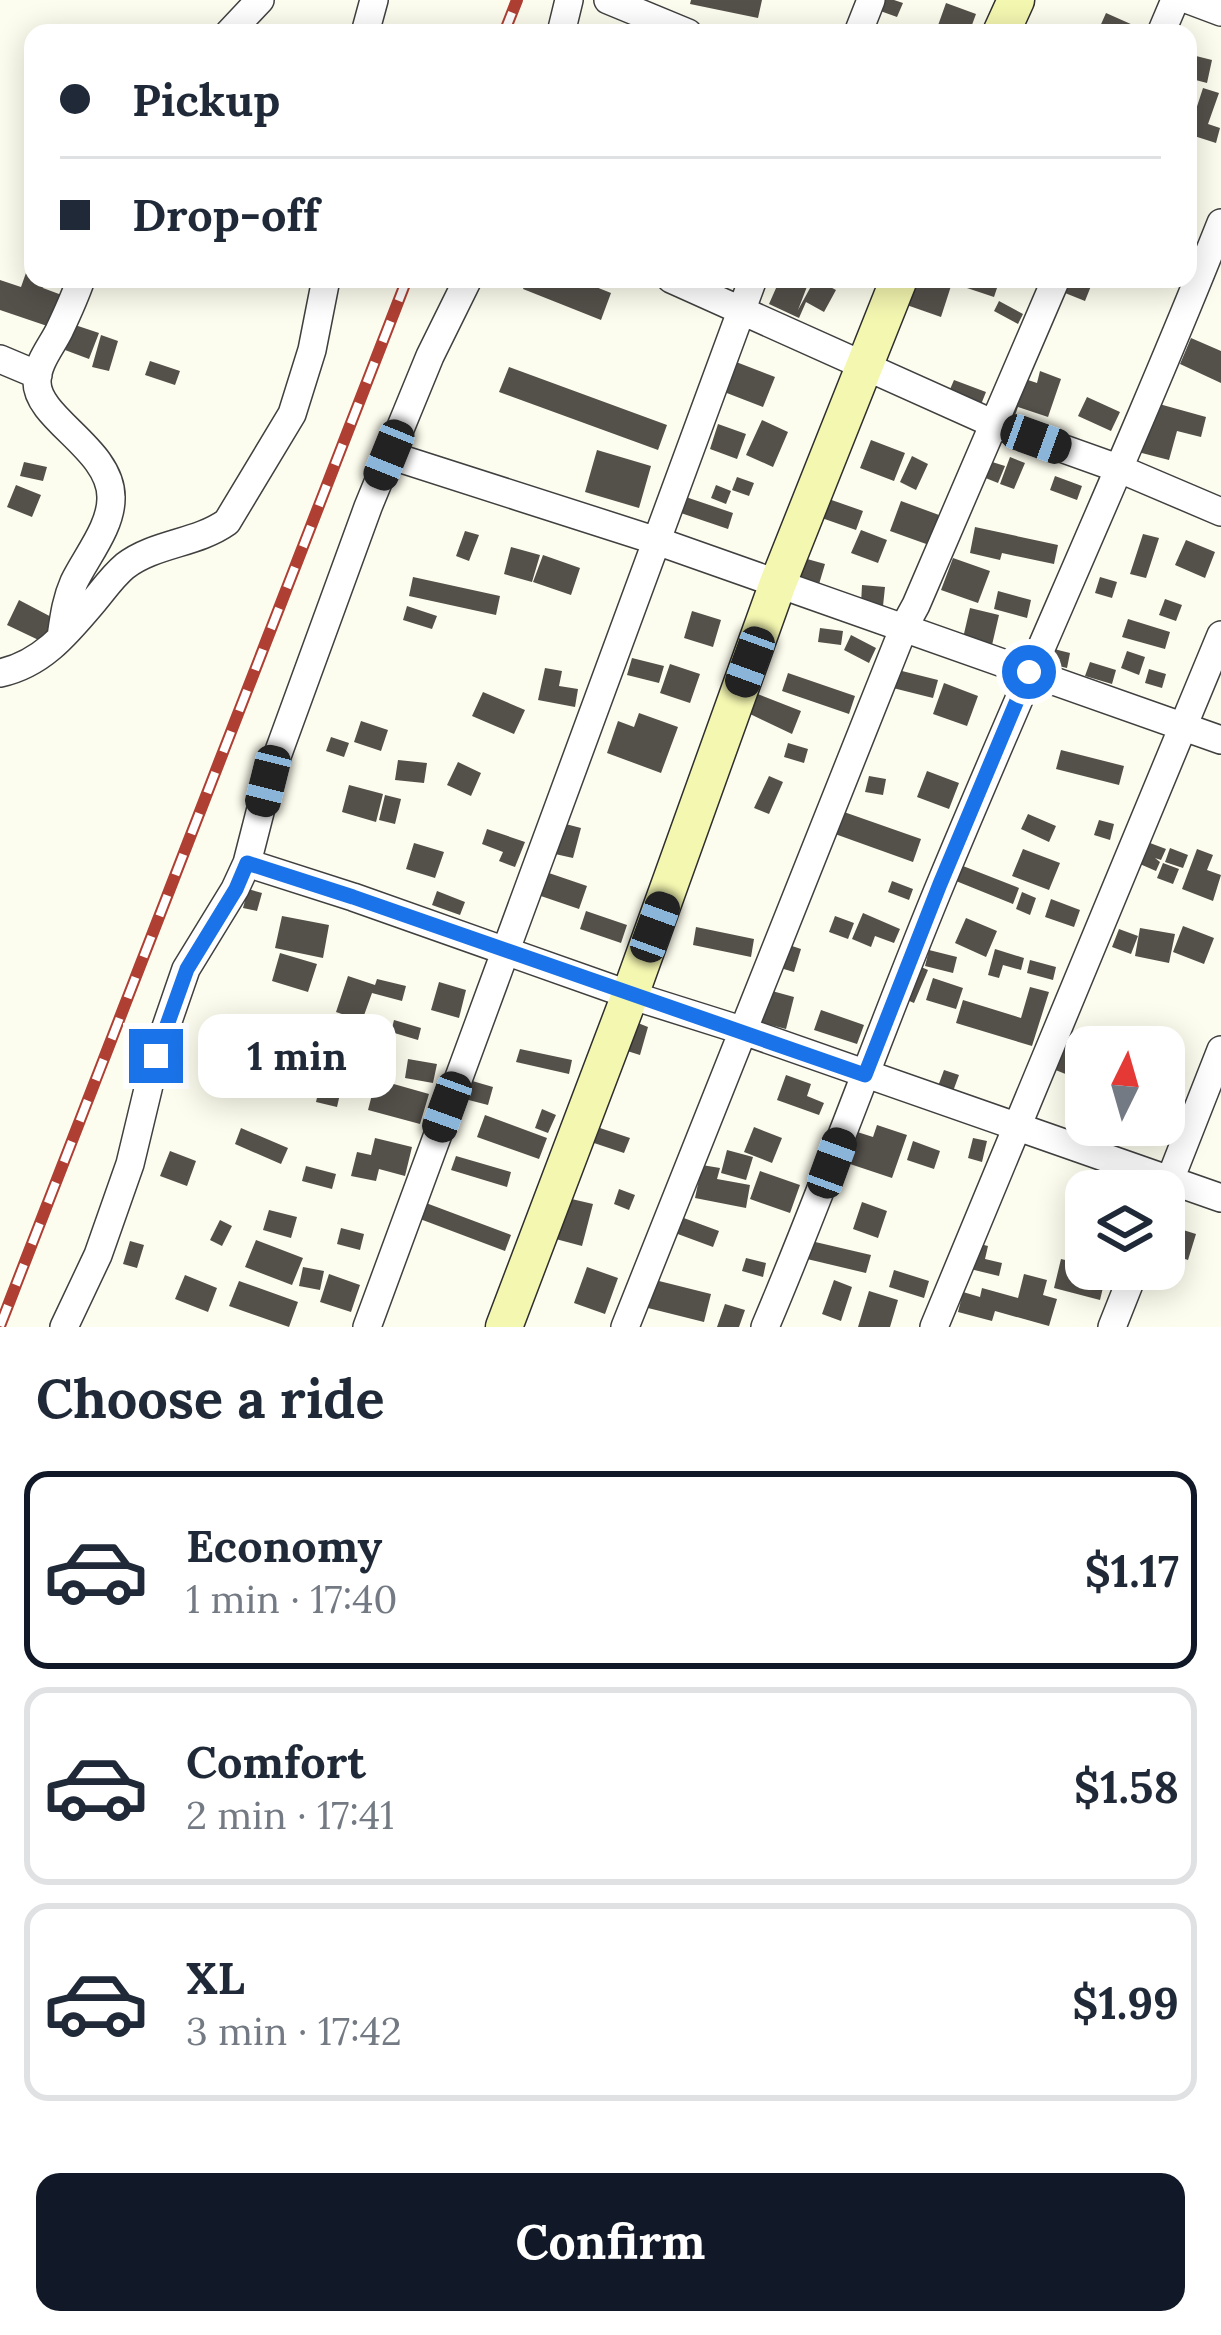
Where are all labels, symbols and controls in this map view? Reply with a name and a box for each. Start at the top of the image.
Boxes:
text: Pickup [132,71,280,128]
text: Drop-off [132,186,319,243]
car [996,410,1076,468]
car [359,415,419,495]
car [721,622,779,702]
route start [1002,645,1056,699]
car [242,742,294,820]
car [626,887,684,967]
callout: 1 min [198,1014,396,1098]
north arrow [1065,1026,1185,1146]
map controls [1065,1026,1185,1290]
route end [129,1029,183,1083]
text: 1 min [247,1031,347,1081]
car [418,1067,476,1147]
car [803,1123,861,1203]
button: layers [1065,1170,1185,1290]
text: Choose a ride [36,1364,385,1433]
icon: car [42,1516,150,1624]
text: Economy [186,1517,382,1574]
text: $1.17 [1084,1542,1179,1599]
text: 1 min · 17:40 [186,1574,398,1624]
icon: car [42,1732,150,1840]
text: Comfort [186,1733,366,1790]
text: $1.58 [1074,1758,1179,1815]
text: 2 min · 17:41 [186,1790,394,1840]
icon: car [42,1948,150,2056]
text: XL [186,1949,245,2006]
text: $1.99 [1072,1974,1179,2031]
text: 3 min · 17:42 [186,2006,402,2056]
button: Confirm [36,2173,1185,2311]

